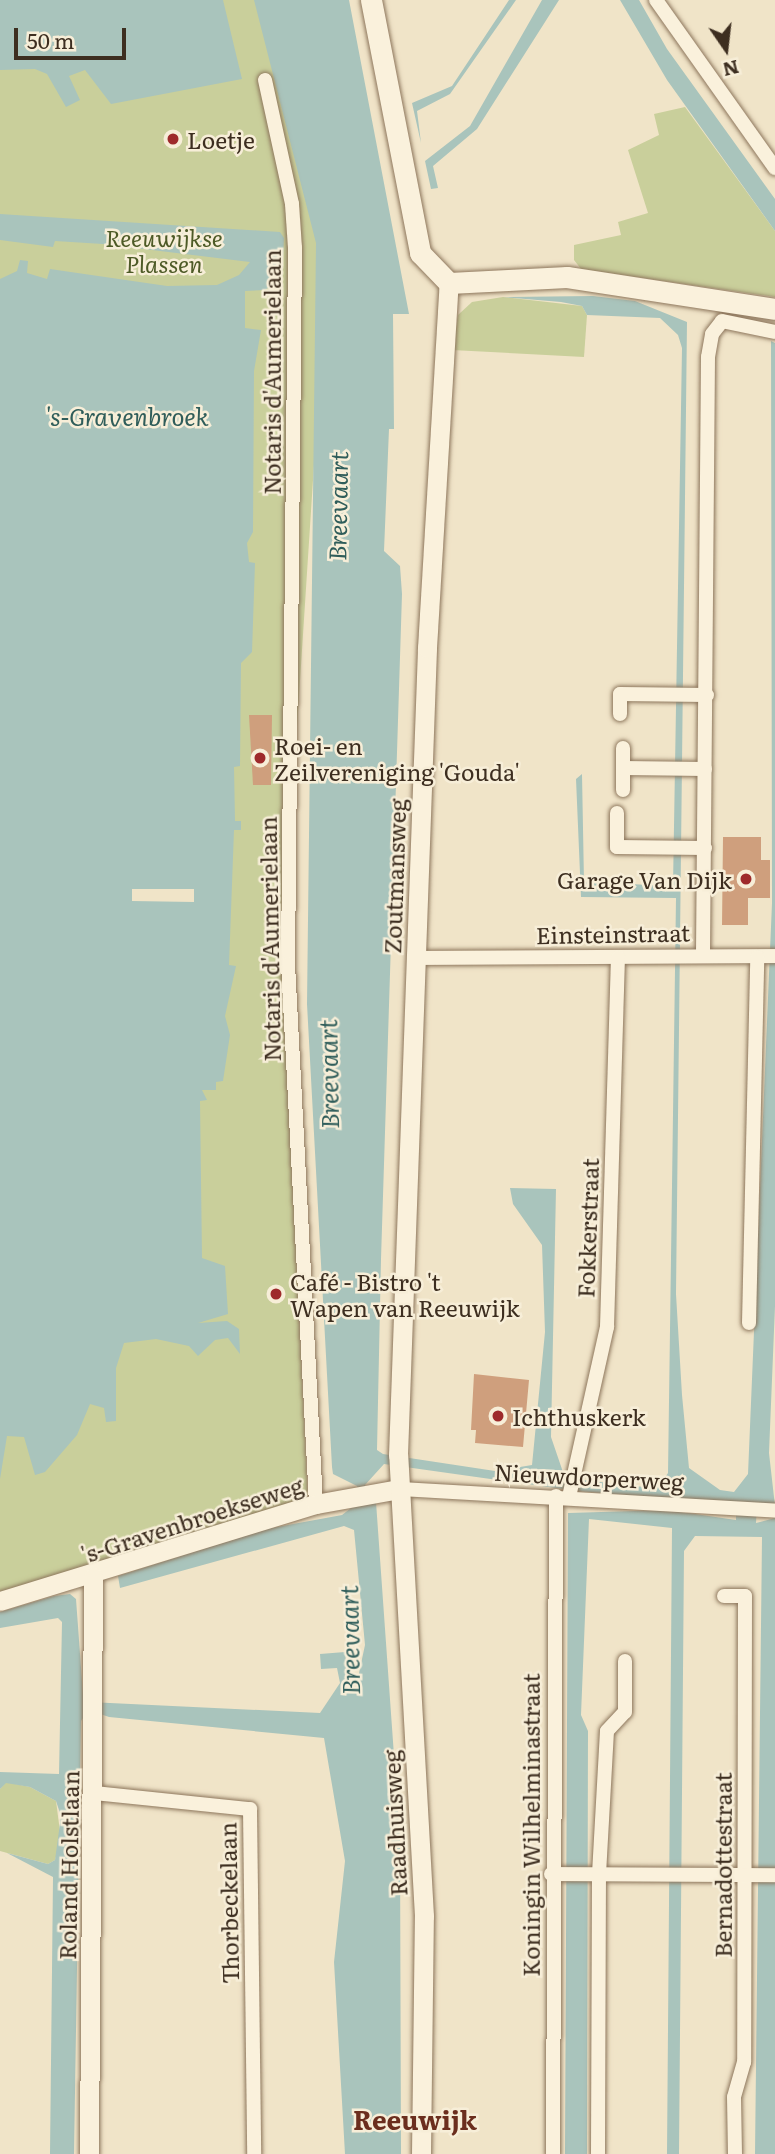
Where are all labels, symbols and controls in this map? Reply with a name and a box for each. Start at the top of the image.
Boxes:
scale bar [18,14,130,58]
north arrow [691,14,761,84]
text: 50 m [27,24,74,55]
text: N [720,54,742,85]
place label: Loetje [187,125,255,153]
marker: Loetje [165,131,181,147]
park label: Reeuwijkse Plassen [105,223,223,277]
street label: Notaris d'Aumerielaan [257,249,285,495]
water label: 's-Gravenbroek [45,402,209,430]
water label: Breevaart [322,451,352,561]
place label: Roei- en Zeilvereniging 'Gouda' [274,731,520,785]
marker: Roei- en Zeilvereniging 'Gouda' [252,750,268,766]
street label: Zoutmansweg [377,798,411,954]
street label: Notaris d'Aumerielaan [253,816,285,1062]
place label: Garage Van Dijk [557,865,732,893]
marker: Garage Van Dijk [738,871,754,887]
street label: Einsteinstraat [536,918,690,948]
water label: Breevaart [313,1019,343,1129]
street label: Fokkerstraat [571,1158,603,1298]
place label: Café - Bistro 't Wapen van Reeuwijk [290,1267,520,1321]
marker: Café - Bistro 't Wapen van Reeuwijk [268,1286,284,1302]
place label: Ichthuskerk [512,1402,646,1430]
marker: Ichthuskerk [490,1408,506,1424]
street label: Nieuwdorperweg [493,1457,685,1495]
street label: 's-Gravenbroekseweg [77,1470,307,1568]
water label: Breevaart [334,1585,364,1695]
street label: Koningin Wilhelminastraat [516,1673,544,1977]
street label: Raadhuisweg [376,1749,412,1897]
street label: Roland Holstlaan [53,1770,83,1960]
street label: Bernadottestraat [708,1772,736,1958]
street label: Thorbeckelaan [213,1822,243,1984]
district label: Reeuwijk [353,2103,477,2135]

